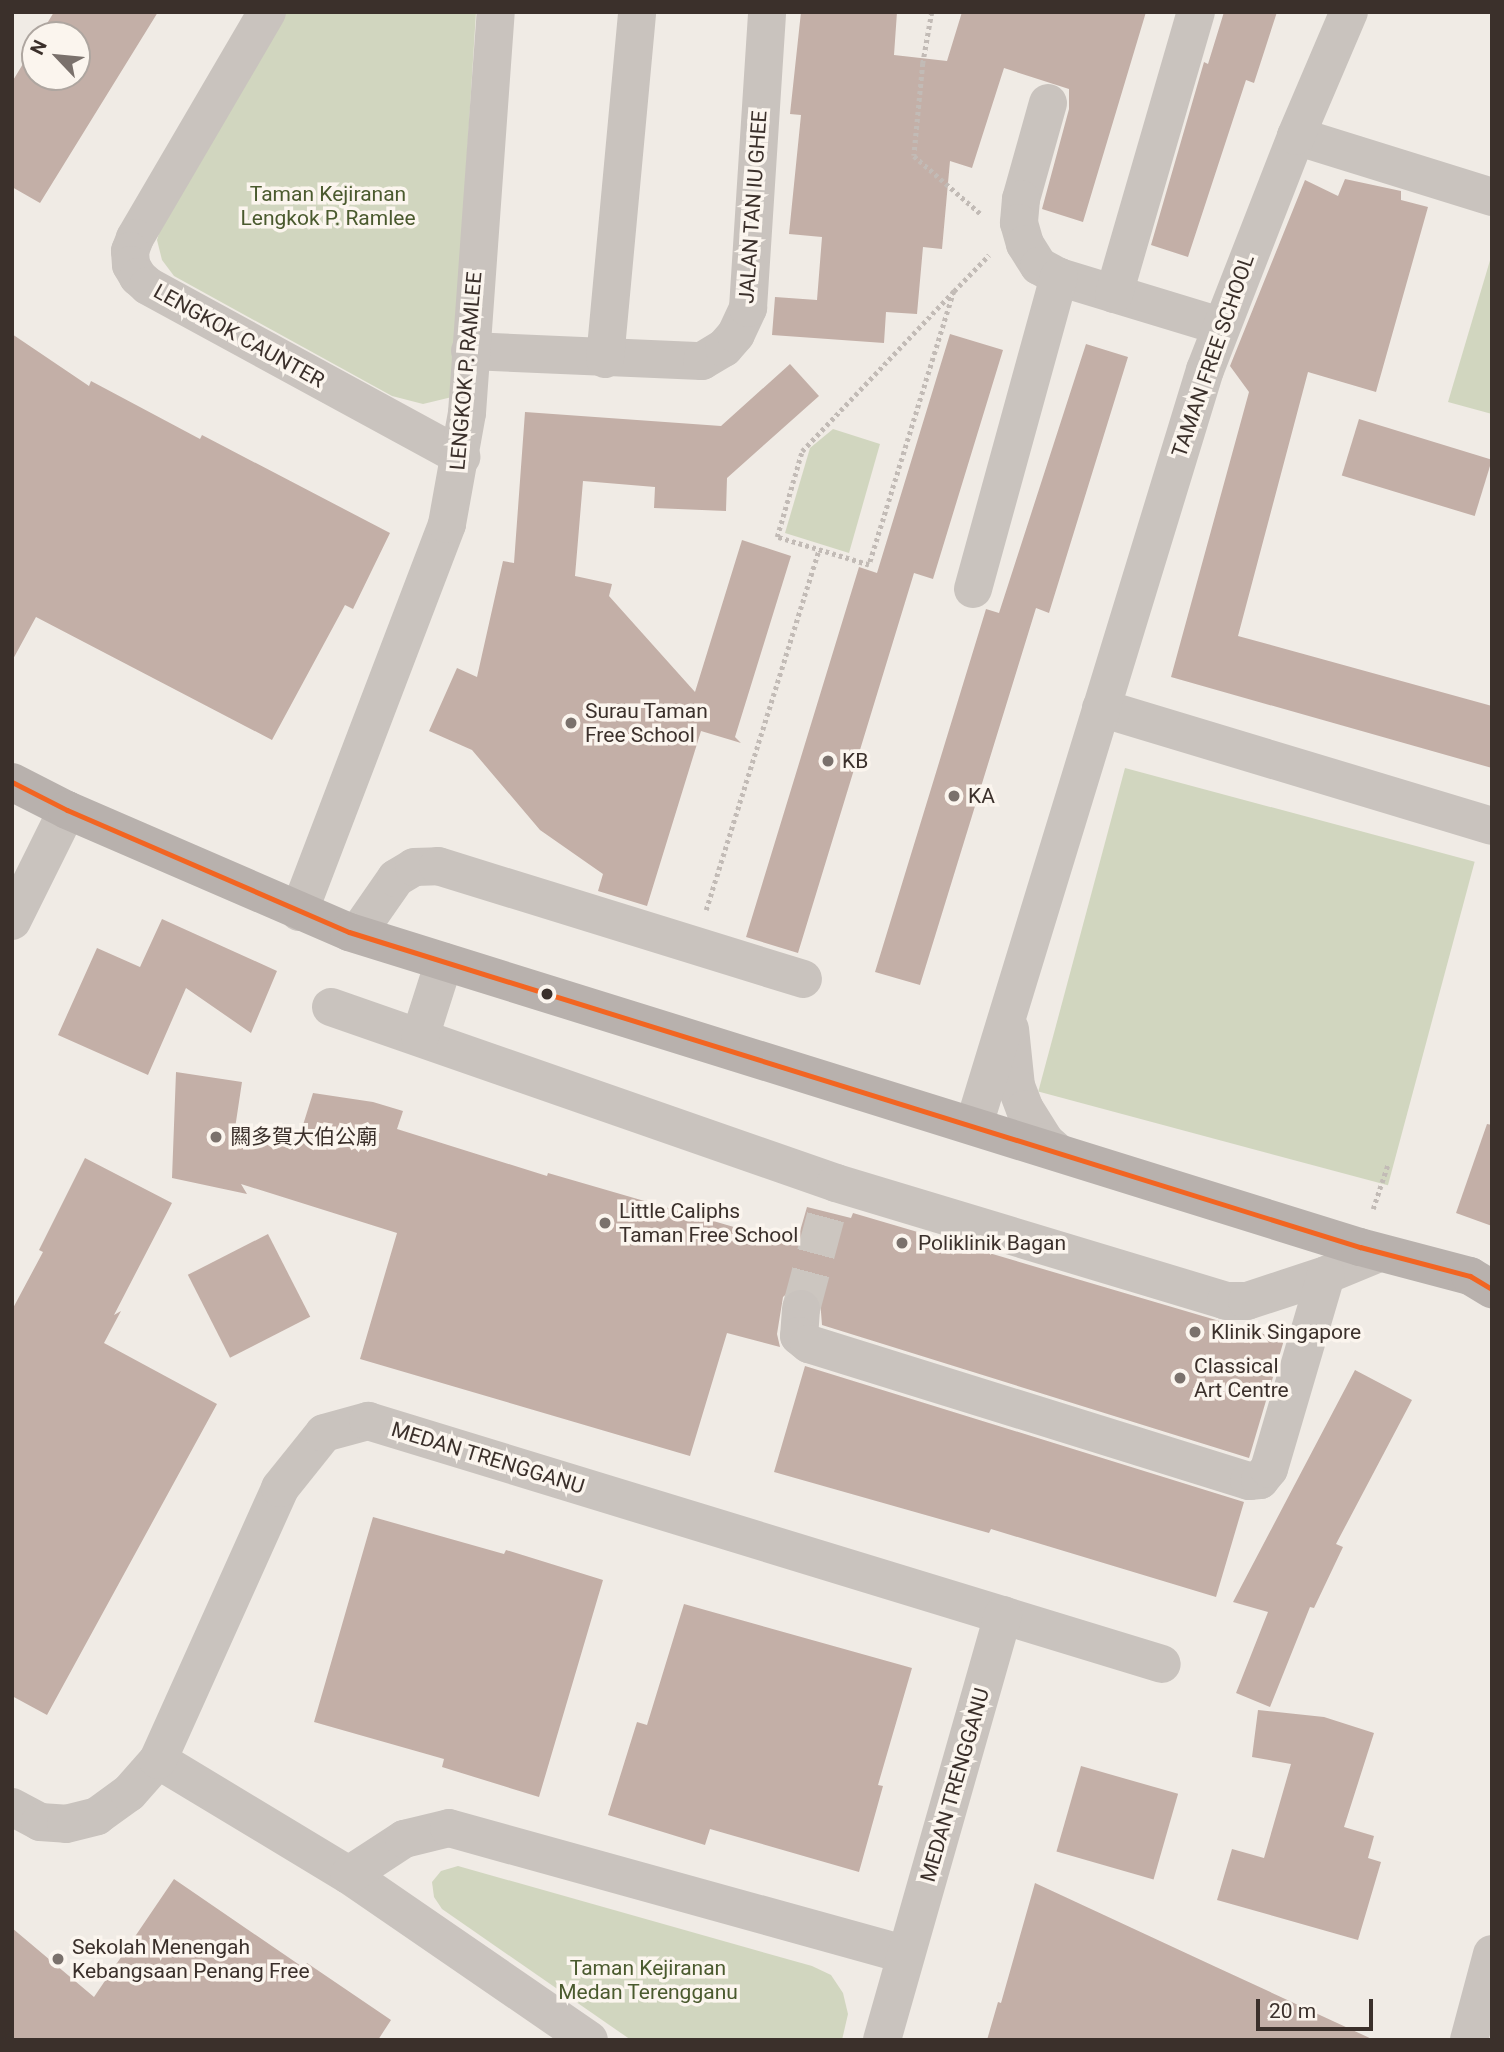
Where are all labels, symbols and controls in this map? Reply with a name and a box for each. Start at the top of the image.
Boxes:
north arrow [21,21,91,91]
text: N [25,36,52,59]
street label: JALAN TAN IU GHEE [734,109,772,305]
park label: Taman Kejiranan Lengkok P. Ramlee [240,181,416,231]
street label: TAMAN FREE SCHOOL [1166,251,1260,461]
street label: LENGKOK P. RAMLEE [445,271,487,471]
street label: LENGKOK CAUNTER [149,279,329,393]
place label: Surau Taman Free School [585,698,708,748]
marker: Surau Taman Free School [563,715,579,731]
place label: KB [842,748,868,774]
marker: KB [820,753,836,769]
place label: KA [968,783,995,809]
marker: KA [946,788,962,804]
unlabelled marker [540,987,554,1001]
place label: 闗多賀大伯公廟 [230,1124,377,1150]
marker: 闗多賀大伯公廟 [208,1129,224,1145]
place label: Little Caliphs Taman Free School [619,1198,798,1248]
marker: Little Caliphs Taman Free School [597,1215,613,1231]
place label: Poliklinik Bagan [918,1230,1066,1256]
marker: Poliklinik Bagan [892,1233,912,1253]
place label: Klinik Singapore [1211,1319,1361,1345]
marker: Klinik Singapore [1185,1322,1205,1342]
place label: Classical Art Centre [1194,1353,1289,1403]
marker: Classical Art Centre [1172,1370,1188,1386]
street label: MEDAN TRENGGANU [388,1417,588,1499]
street label: MEDAN TRENGGANU [915,1685,995,1885]
place label: Sekolah Menengah Kebangsaan Penang Free [72,1934,310,1984]
marker: Sekolah Menengah Kebangsaan Penang Free [50,1951,66,1967]
park label: Taman Kejiranan Medan Terengganu [558,1955,738,2005]
scale bar [1259,1986,1376,2030]
text: 20 m [1269,1999,1316,2023]

